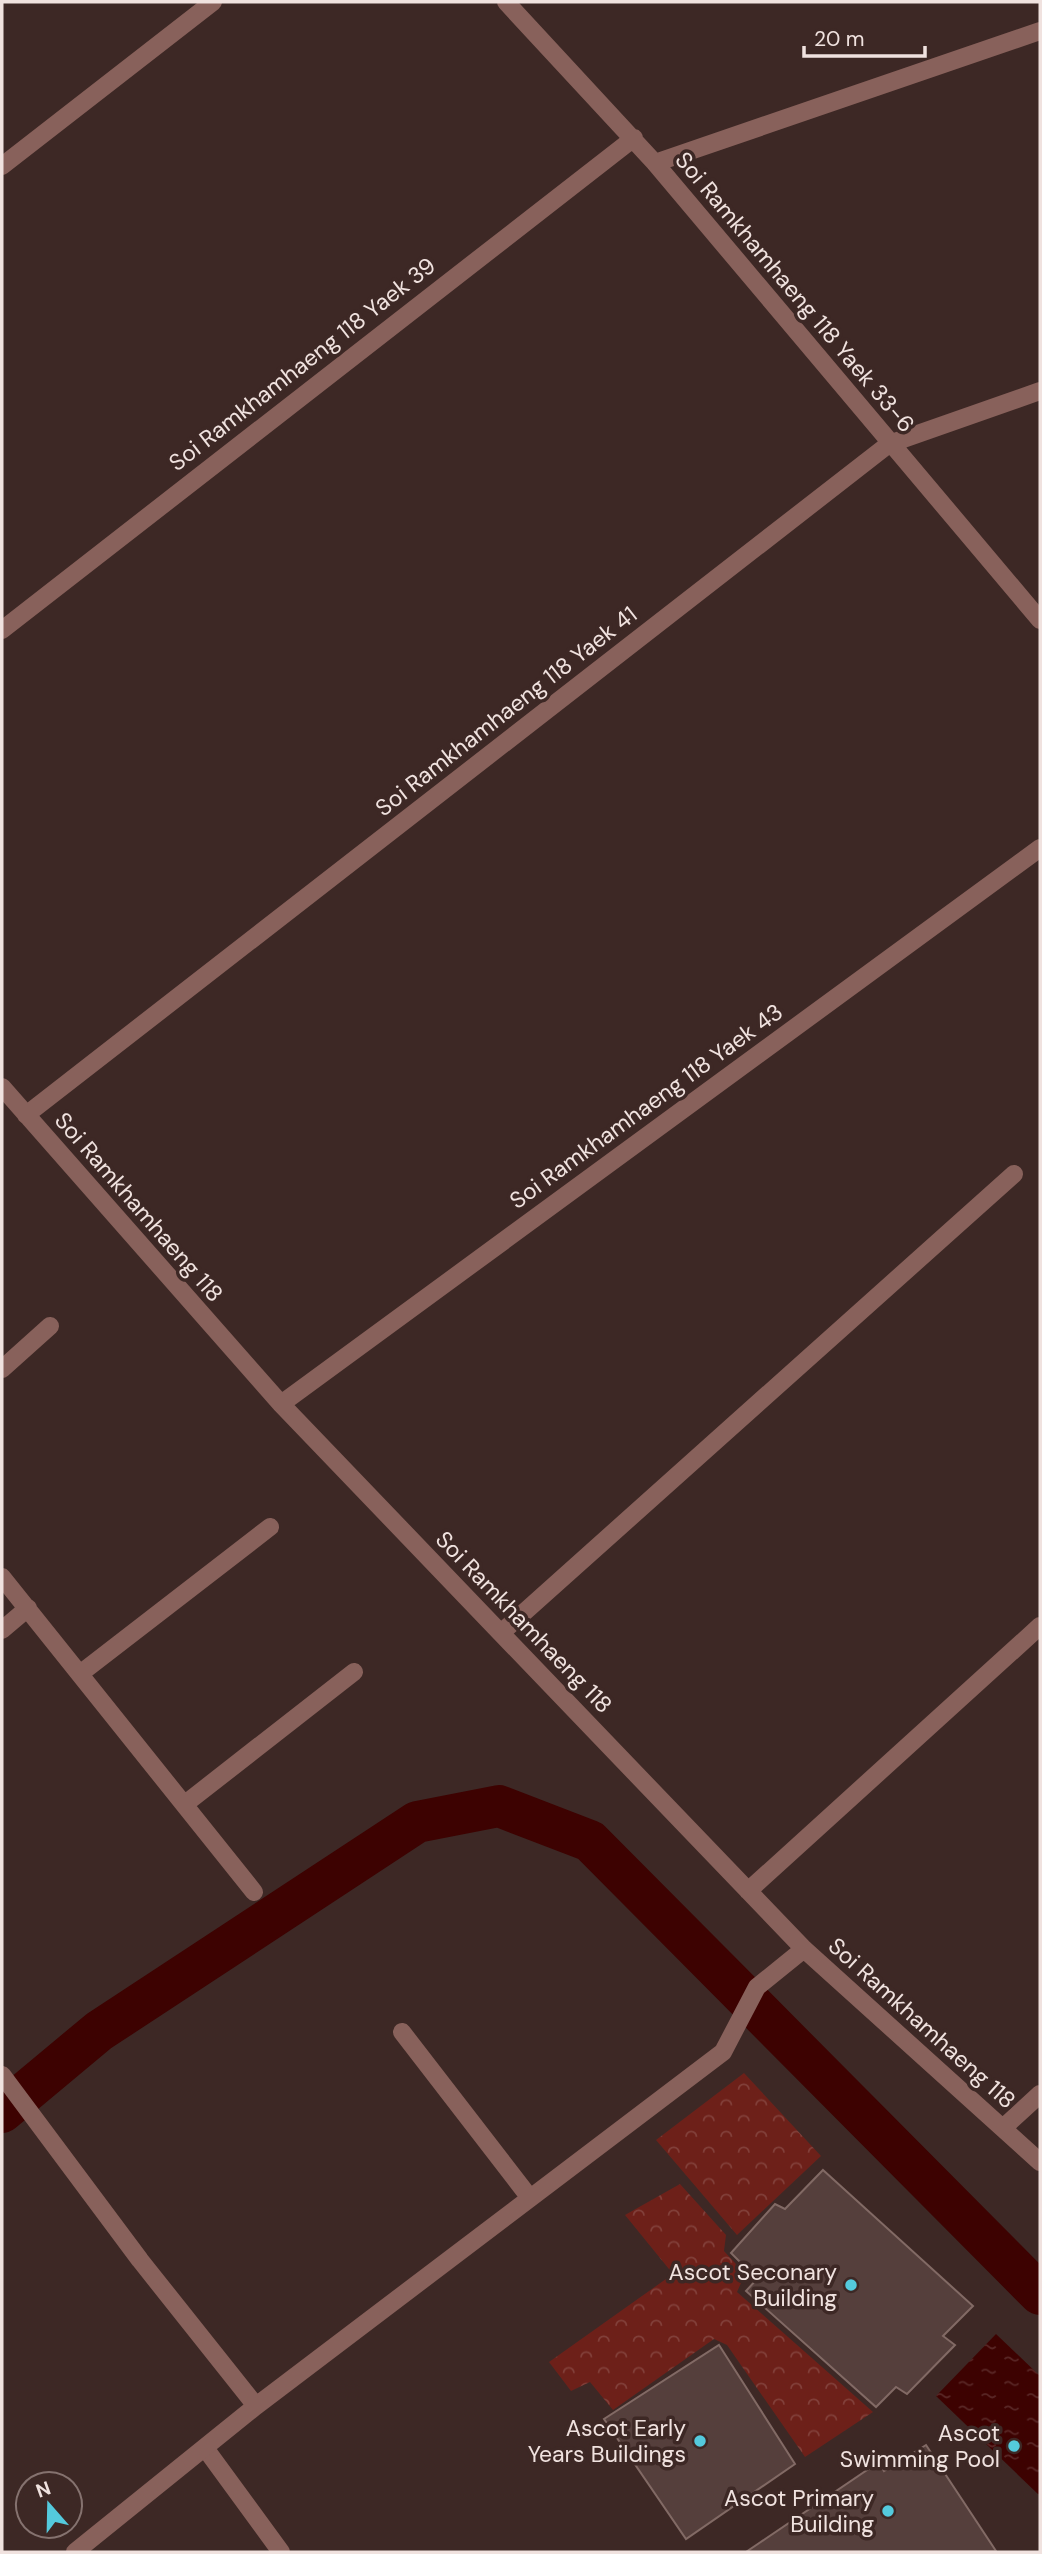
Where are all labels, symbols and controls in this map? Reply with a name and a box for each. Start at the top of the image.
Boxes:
scale bar [804,14,925,58]
text: 20 m [814,25,865,53]
street label: Soi Ramkhamhaeng 118 Yaek 33-6 [669,146,921,438]
street label: Soi Ramkhamhaeng 118 Yaek 39 [163,250,441,478]
street label: Soi Ramkhamhaeng 118 Yaek 41 [369,599,643,823]
street label: Soi Ramkhamhaeng 118 Yaek 43 [503,997,789,1215]
street label: Soi Ramkhamhaeng 118 [48,1106,230,1308]
street label: Soi Ramkhamhaeng 118 [429,1525,619,1719]
street label: Soi Ramkhamhaeng 118 [822,1931,1022,2115]
place label: Ascot Seconary Building [669,2257,837,2313]
marker: Ascot Seconary Building [843,2277,859,2293]
place label: Ascot Early Years Buildings [528,2413,686,2469]
place label: Ascot Swimming Pool [840,2418,1000,2474]
marker: Ascot Early Years Buildings [692,2433,708,2449]
marker: Ascot Swimming Pool [1006,2438,1022,2454]
north arrow [14,2470,84,2540]
text: N [33,2475,54,2504]
place label: Ascot Primary Building [724,2483,874,2539]
marker: Ascot Primary Building [880,2503,896,2519]

